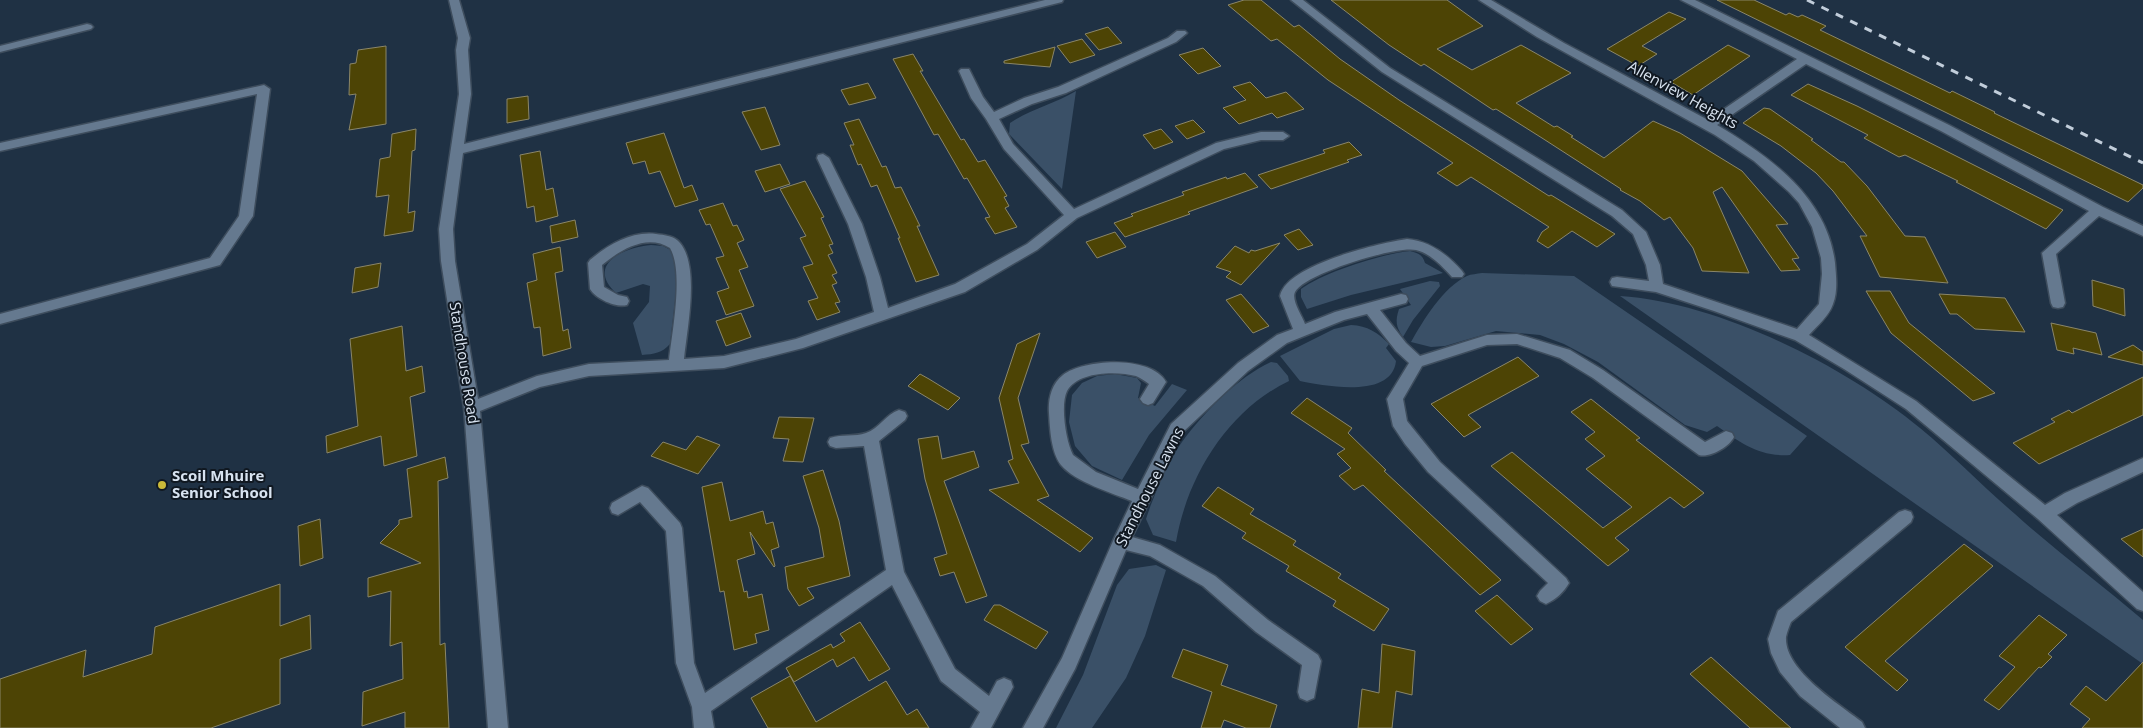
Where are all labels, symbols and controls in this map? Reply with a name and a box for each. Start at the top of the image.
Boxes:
street label: Allenview Heights [1625,56,1742,133]
street label: Standhouse Road [445,301,484,425]
street label: Standhouse Lawns [1110,424,1188,550]
place label: Scoil Mhuire Senior School [172,465,273,502]
marker: Scoil Mhuire Senior School [156,479,168,491]

